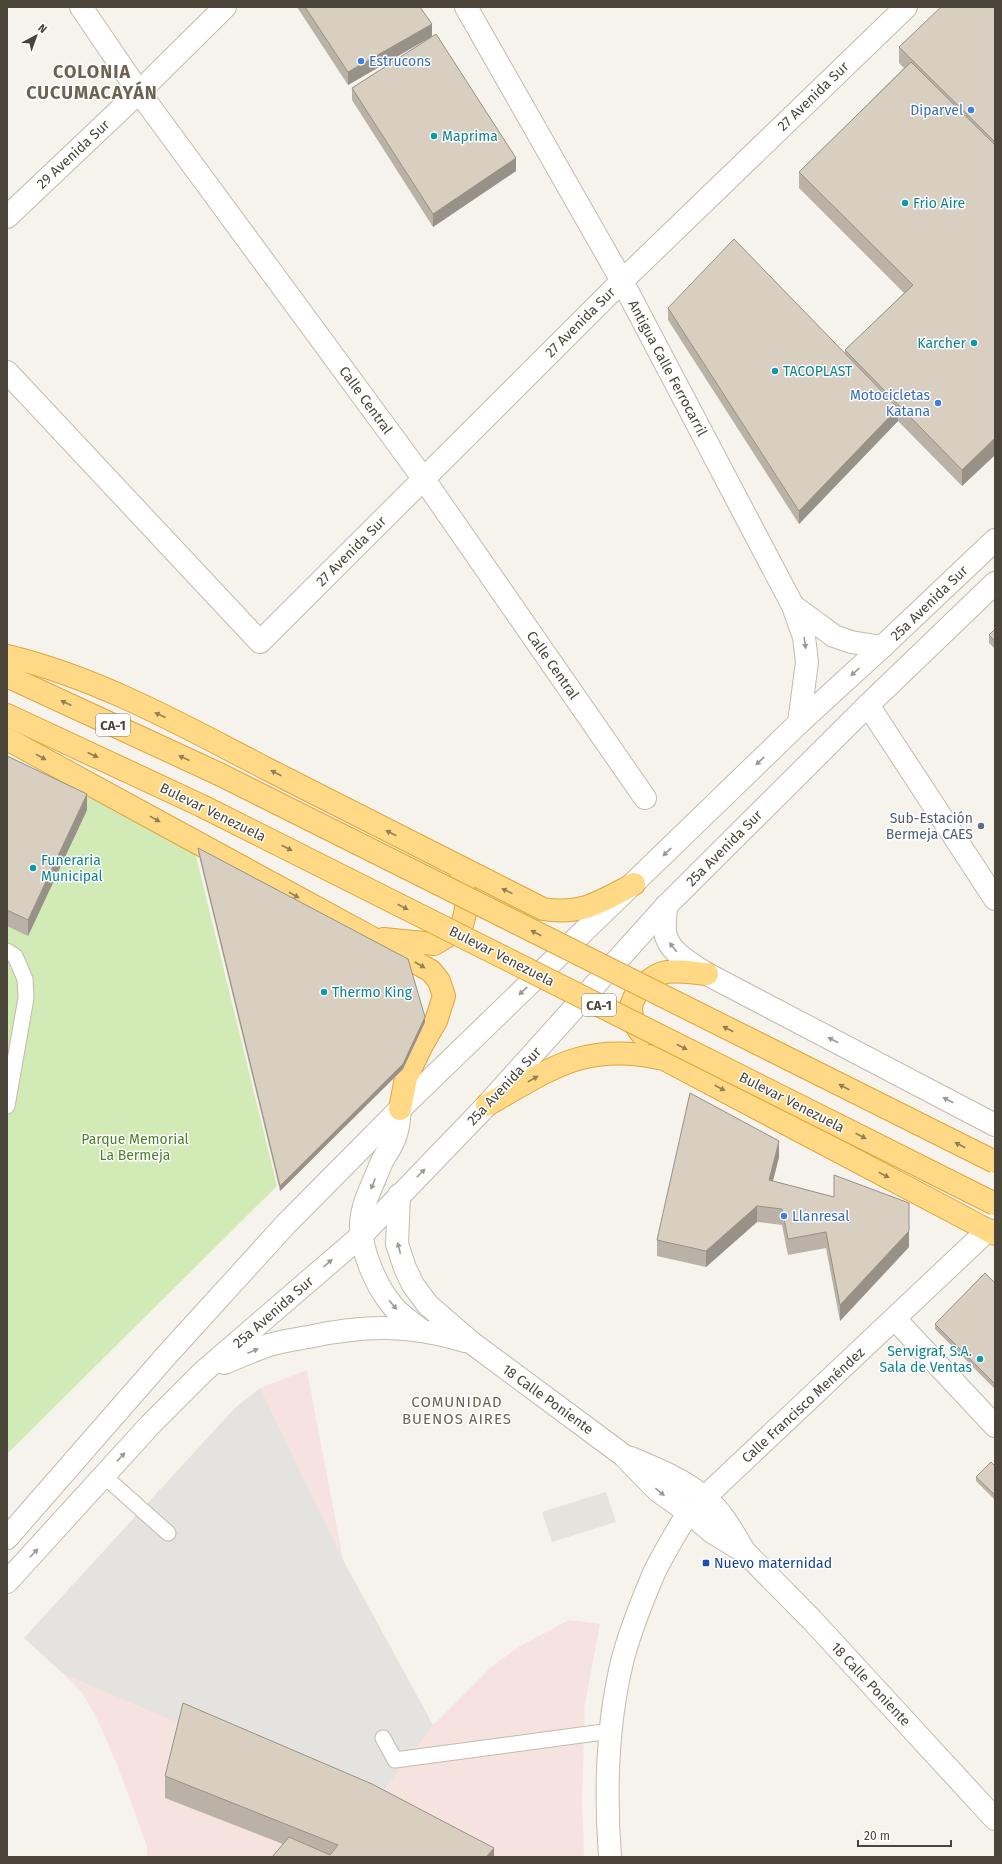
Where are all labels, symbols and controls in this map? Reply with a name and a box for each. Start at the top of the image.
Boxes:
north arrow [16,16,56,56]
text: N [35,22,49,36]
place label: Estrucons [369,53,431,70]
marker: Estrucons [356,56,366,66]
street label: 27 Avenida Sur [774,58,853,135]
district label: COLONIA CUCUMACAYÁN [26,61,158,104]
place label: Diparvel [910,102,963,119]
marker: Diparvel [966,105,976,115]
street label: 29 Avenida Sur [33,116,114,192]
place label: Maprima [442,128,498,145]
marker: Maprima [429,131,439,141]
place label: Frio Aire [913,195,965,212]
marker: Frio Aire [900,198,910,208]
street label: 27 Avenida Sur [542,283,619,361]
street label: Antigua Calle Ferrocarril [624,297,711,439]
place label: Karcher [917,335,967,352]
marker: Karcher [969,338,979,348]
street label: Calle Central [335,363,396,437]
place label: TACOPLAST [783,363,853,380]
marker: TACOPLAST [770,366,780,376]
place label: Motocicletas Katana [850,387,930,420]
marker: Motocicletas Katana [933,398,943,408]
street label: 27 Avenida Sur [313,512,390,590]
street label: 25a Avenida Sur [887,562,972,644]
street label: Calle Central [523,628,582,703]
one-way arrow [802,637,808,649]
one-way arrow [849,668,860,677]
one-way arrow [60,700,72,706]
one-way arrow [153,711,165,717]
road number: CA-1 [96,714,130,736]
one-way arrow [87,752,99,758]
one-way arrow [35,754,47,761]
one-way arrow [178,755,190,761]
one-way arrow [755,756,765,766]
one-way arrow [270,770,282,777]
street label: Bulevar Venezuela [157,779,269,845]
street label: 25a Avenida Sur [683,806,766,890]
place label: Sub-Estación Bermeja CAES [886,810,973,843]
one-way arrow [150,816,161,823]
marker: Sub-Estación Bermeja CAES [976,821,986,831]
one-way arrow [385,830,397,836]
one-way arrow [281,845,293,851]
one-way arrow [662,847,672,857]
place label: Funeraria Municipal [41,852,103,885]
marker: Funeraria Municipal [28,863,38,873]
one-way arrow [502,888,513,894]
one-way arrow [288,892,300,898]
one-way arrow [397,903,409,910]
street label: Bulevar Venezuela [446,923,557,990]
one-way arrow [531,930,542,936]
one-way arrow [668,942,677,953]
one-way arrow [414,962,426,969]
place label: Thermo King [332,984,413,1001]
marker: Thermo King [319,987,329,997]
one-way arrow [518,987,528,996]
road number: CA-1 [582,994,616,1016]
one-way arrow [722,1025,733,1032]
one-way arrow [827,1037,839,1043]
street label: 25a Avenida Sur [464,1043,545,1129]
one-way arrow [676,1044,688,1050]
street label: Bulevar Venezuela [736,1069,847,1136]
one-way arrow [528,1076,539,1083]
one-way arrow [838,1084,850,1090]
one-way arrow [714,1085,726,1091]
one-way arrow [942,1097,954,1103]
park label: Parque Memorial La Bermeja [81,1131,189,1164]
one-way arrow [855,1133,866,1140]
one-way arrow [954,1142,966,1148]
one-way arrow [416,1168,426,1178]
one-way arrow [878,1172,890,1179]
one-way arrow [370,1179,376,1191]
place label: Llanresal [792,1208,849,1225]
marker: Llanresal [779,1211,789,1221]
one-way arrow [396,1242,402,1254]
one-way arrow [323,1259,334,1268]
street label: 25a Avenida Sur [230,1273,317,1352]
one-way arrow [388,1300,397,1310]
place label: Servigraf, S.A. Sala de Ventas [880,1343,972,1376]
street label: Calle Francisco Menéndez [738,1344,868,1467]
one-way arrow [248,1348,259,1354]
marker: Servigraf, S.A. Sala de Ventas [975,1354,985,1364]
street label: 18 Calle Poniente [499,1361,597,1438]
district label: COMUNIDAD BUENOS AIRES [402,1393,512,1428]
one-way arrow [116,1452,126,1462]
one-way arrow [655,1488,666,1497]
one-way arrow [29,1549,38,1558]
place label: Nuevo maternidad [714,1555,832,1572]
marker: Nuevo maternidad [701,1558,711,1568]
street label: 18 Calle Poniente [827,1639,914,1730]
scale bar [858,1822,951,1848]
text: 20 m [864,1829,890,1843]

